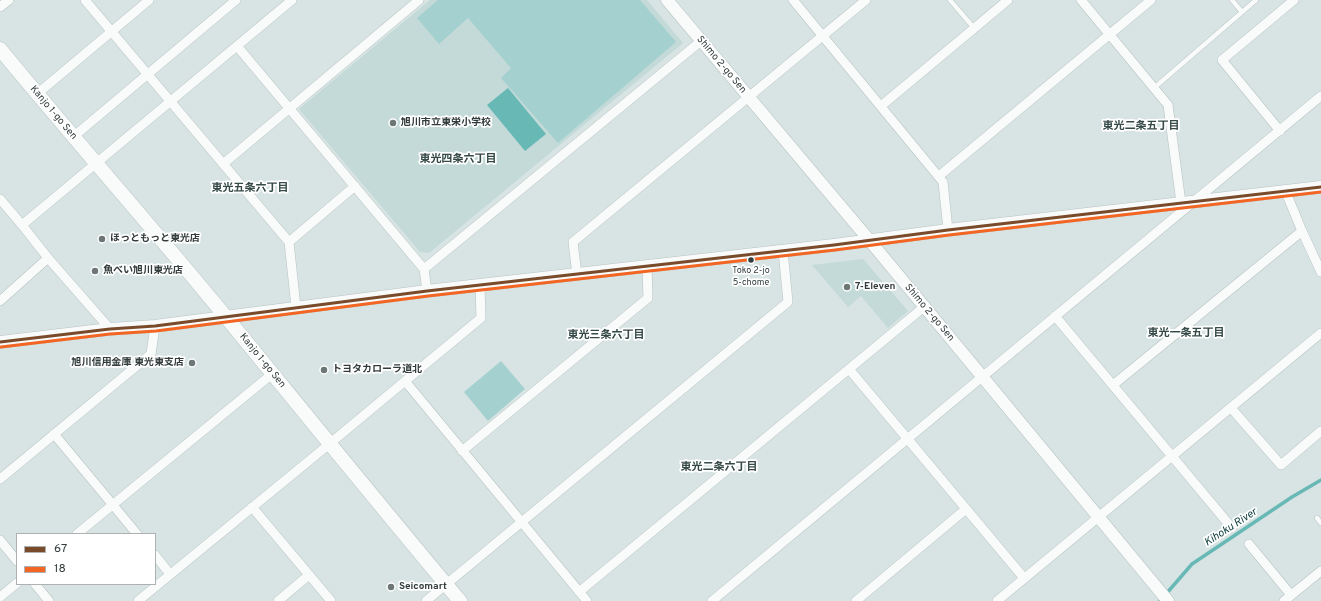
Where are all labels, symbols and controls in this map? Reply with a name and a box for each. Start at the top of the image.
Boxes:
street label: Shimo 2-go Sen [693,34,749,96]
street label: Kanjo 1-go Sen [27,84,79,142]
place label: 旭川市立東栄小学校 [401,117,491,129]
marker: 旭川市立東栄小学校 [388,118,398,128]
district label: 東光二条五丁目 [1103,120,1179,134]
district label: 東光四条六丁目 [420,153,496,167]
district label: 東光五条六丁目 [212,182,288,196]
place label: ほっともっと東光店 [110,233,200,245]
marker: ほっともっと東光店 [97,234,107,244]
marker: Toko 2-jo 5-chome [746,255,756,265]
place label: 魚べい旭川東光店 [103,265,183,277]
marker: 魚べい旭川東光店 [90,266,100,276]
place label: Toko 2-jo 5-chome [732,266,770,287]
place label: 7-Eleven [855,281,895,293]
marker: 7-Eleven [842,282,852,292]
street label: Shimo 2-go Sen [901,282,957,344]
district label: 東光一条五丁目 [1148,327,1224,341]
district label: 東光三条六丁目 [568,329,644,343]
street label: Kanjo 1-go Sen [236,331,288,391]
place label: 旭川信用金庫 東光東支店 [72,357,184,369]
marker: 旭川信用金庫 東光東支店 [187,358,197,368]
place label: トヨタカローラ道北 [332,364,422,376]
marker: トヨタカローラ道北 [319,365,329,375]
district label: 東光二条六丁目 [681,461,757,475]
water label: Kihoku River [1202,506,1260,550]
legend [16,533,156,585]
text: 67 [54,541,67,557]
text: 18 [54,561,66,577]
place label: Seicomart [399,581,447,593]
marker: Seicomart [386,582,396,592]

